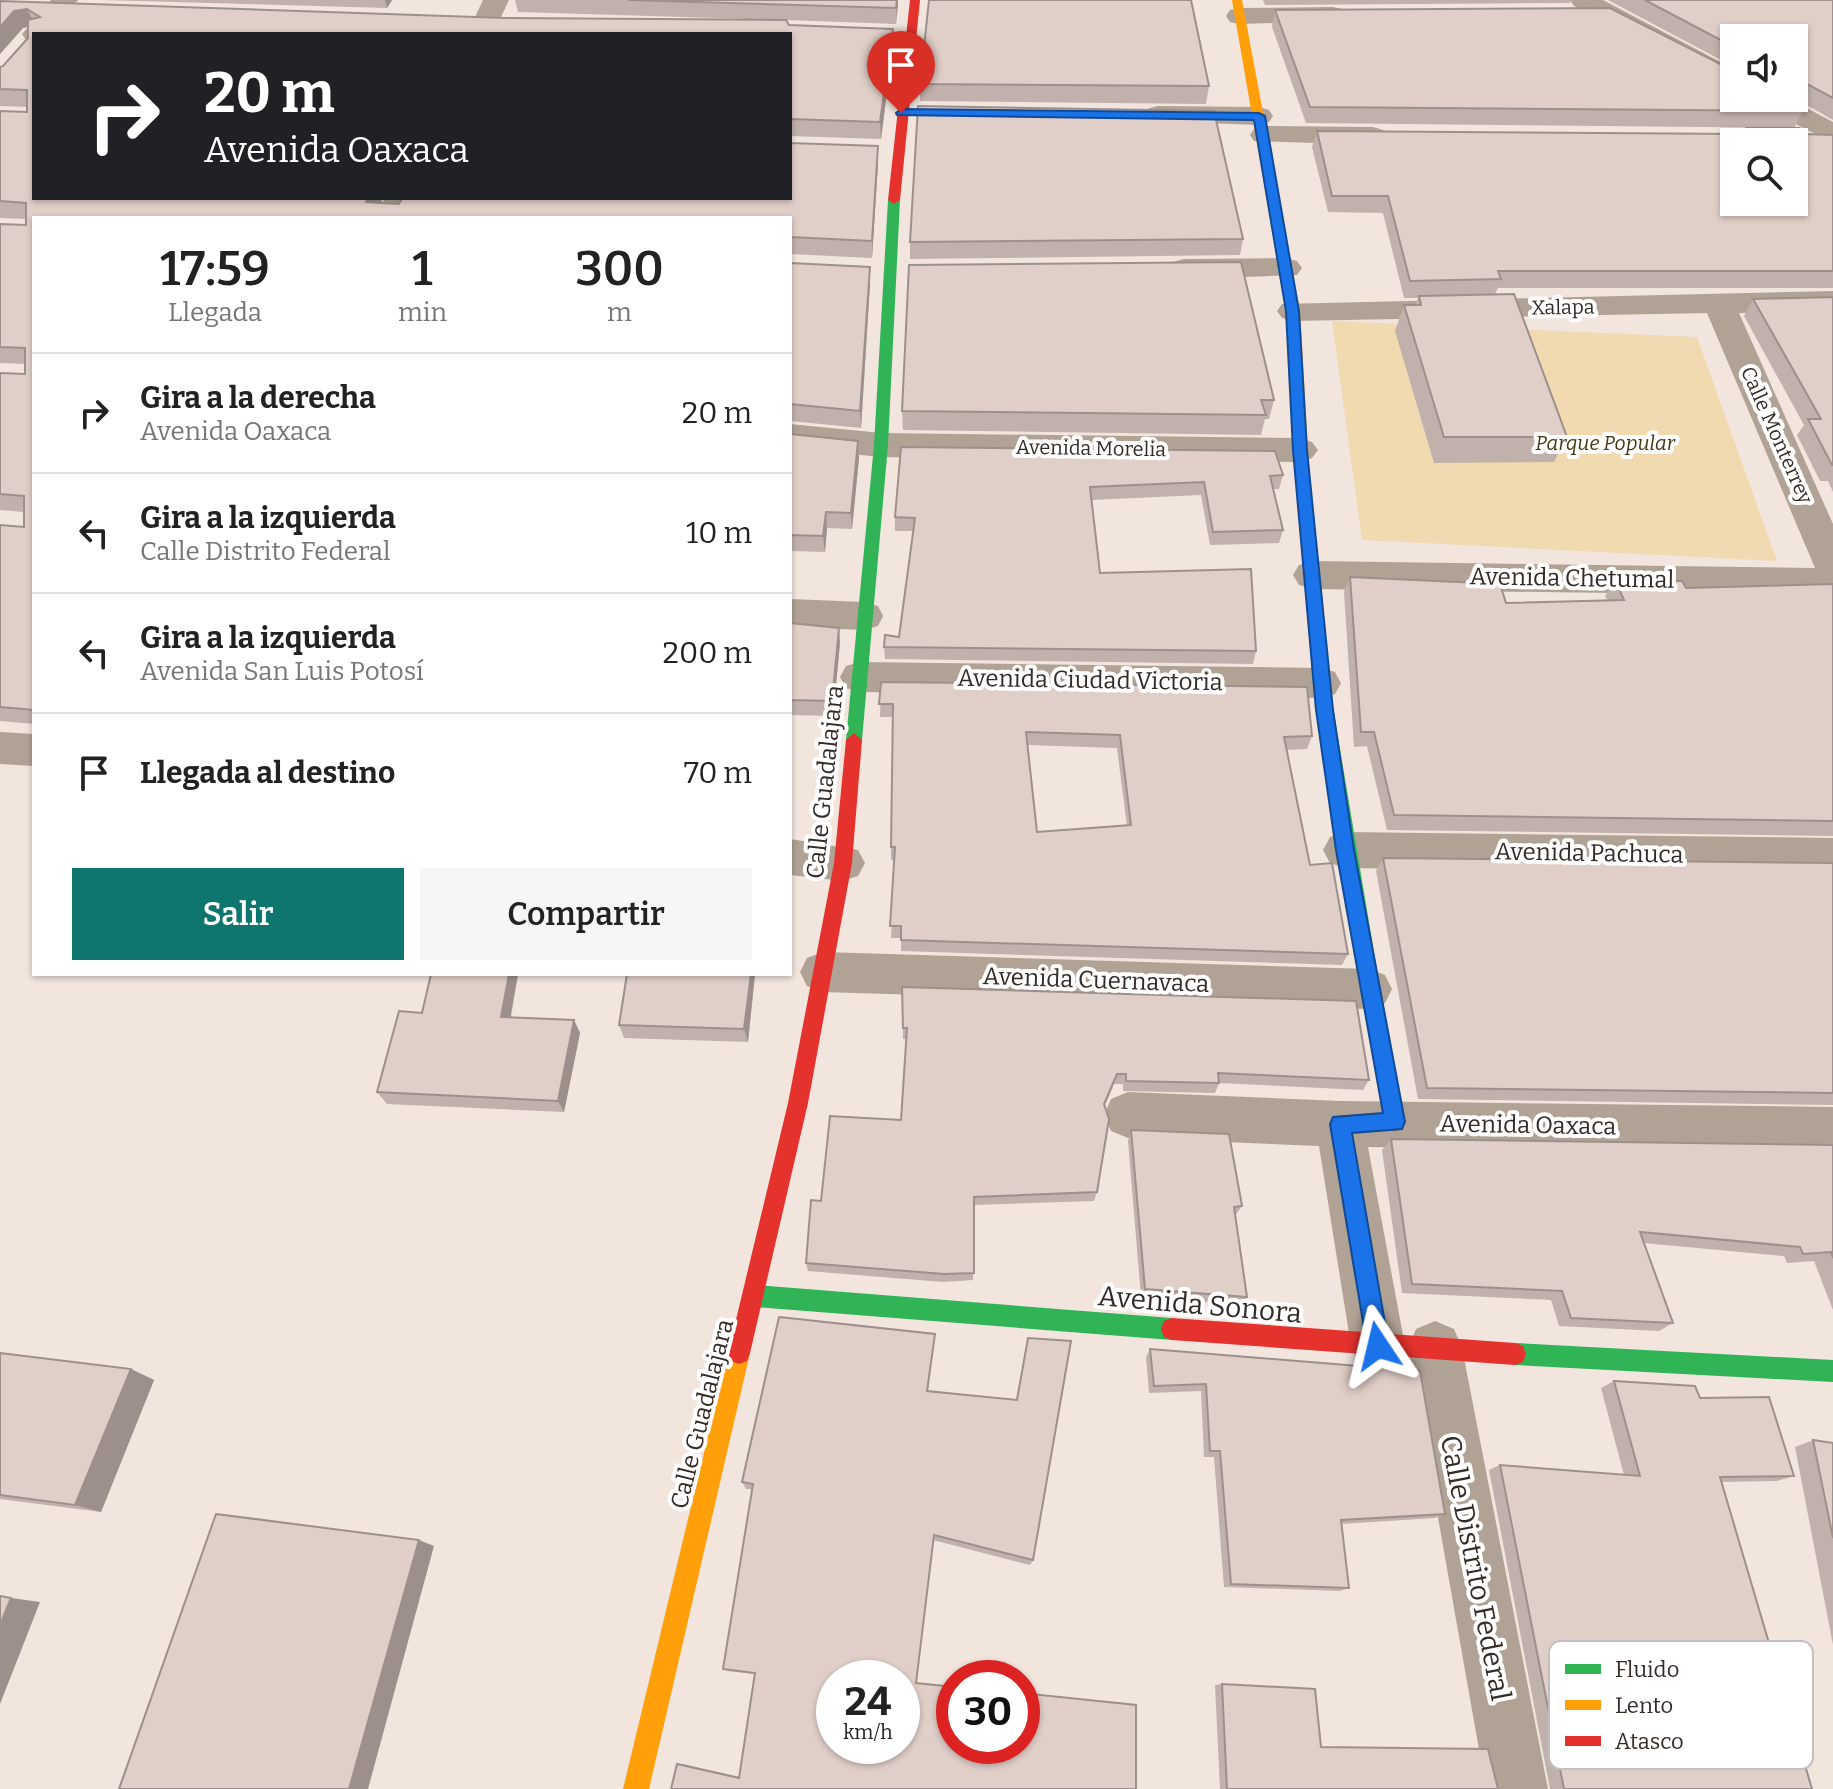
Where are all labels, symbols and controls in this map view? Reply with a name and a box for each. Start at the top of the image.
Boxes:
map controls [1720,24,1808,216]
button: sound [1720,24,1808,112]
pin [867,31,935,113]
icon: arrive [879,43,923,87]
text: 20 m [204,60,335,127]
icon: right [72,64,176,168]
text: Avenida Oaxaca [204,128,469,172]
button: search [1720,128,1808,216]
text: 17:59 [160,240,270,298]
text: 1 [412,240,433,298]
text: 300 [575,240,664,298]
street label: Xalapa [1531,294,1595,320]
text: Llegada [168,297,262,328]
text: min [398,297,447,328]
text: m [607,297,632,328]
street label: Calle Monterrey [1736,363,1818,508]
text: Gira a la derecha [140,380,376,416]
icon: right [72,391,116,435]
text: 20 m [682,395,752,431]
text: Avenida Oaxaca [140,416,331,447]
park label: Parque Popular [1535,431,1676,455]
street label: Avenida Morelia [1016,435,1166,461]
text: Gira a la izquierda [140,500,396,536]
icon: left [72,511,116,555]
text: 10 m [686,515,752,551]
text: Calle Distrito Federal [140,536,390,567]
street label: Avenida Chetumal [1469,562,1675,594]
text: Gira a la izquierda [140,620,396,656]
icon: left [72,631,116,675]
text: 200 m [663,635,752,671]
text: Avenida San Luis Potosí [140,656,424,687]
street label: Avenida Ciudad Victoria [957,664,1223,696]
street label: Calle Guadalajara [801,684,849,880]
icon: arrive [72,751,116,795]
text: Llegada al destino [140,755,395,791]
text: 70 m [684,755,752,791]
street label: Avenida Pachuca [1494,837,1684,869]
button: Salir [72,868,404,960]
button: Compartir [420,868,752,960]
street label: Avenida Cuernavaca [982,962,1210,998]
street label: Avenida Oaxaca [1439,1109,1617,1141]
street label: Avenida Sonora [1097,1279,1303,1330]
position arrow [1336,1304,1420,1388]
street label: Calle Guadalajara [665,1316,739,1512]
street label: Calle Distrito Federal [1434,1433,1517,1704]
legend [1549,1641,1813,1769]
text: Fluido [1615,1656,1679,1683]
speed limit sign: 30 [936,1660,1040,1764]
text: 24 [845,1678,891,1726]
text: Lento [1615,1692,1673,1719]
text: km/h [843,1720,893,1744]
text: Atasco [1615,1728,1684,1755]

